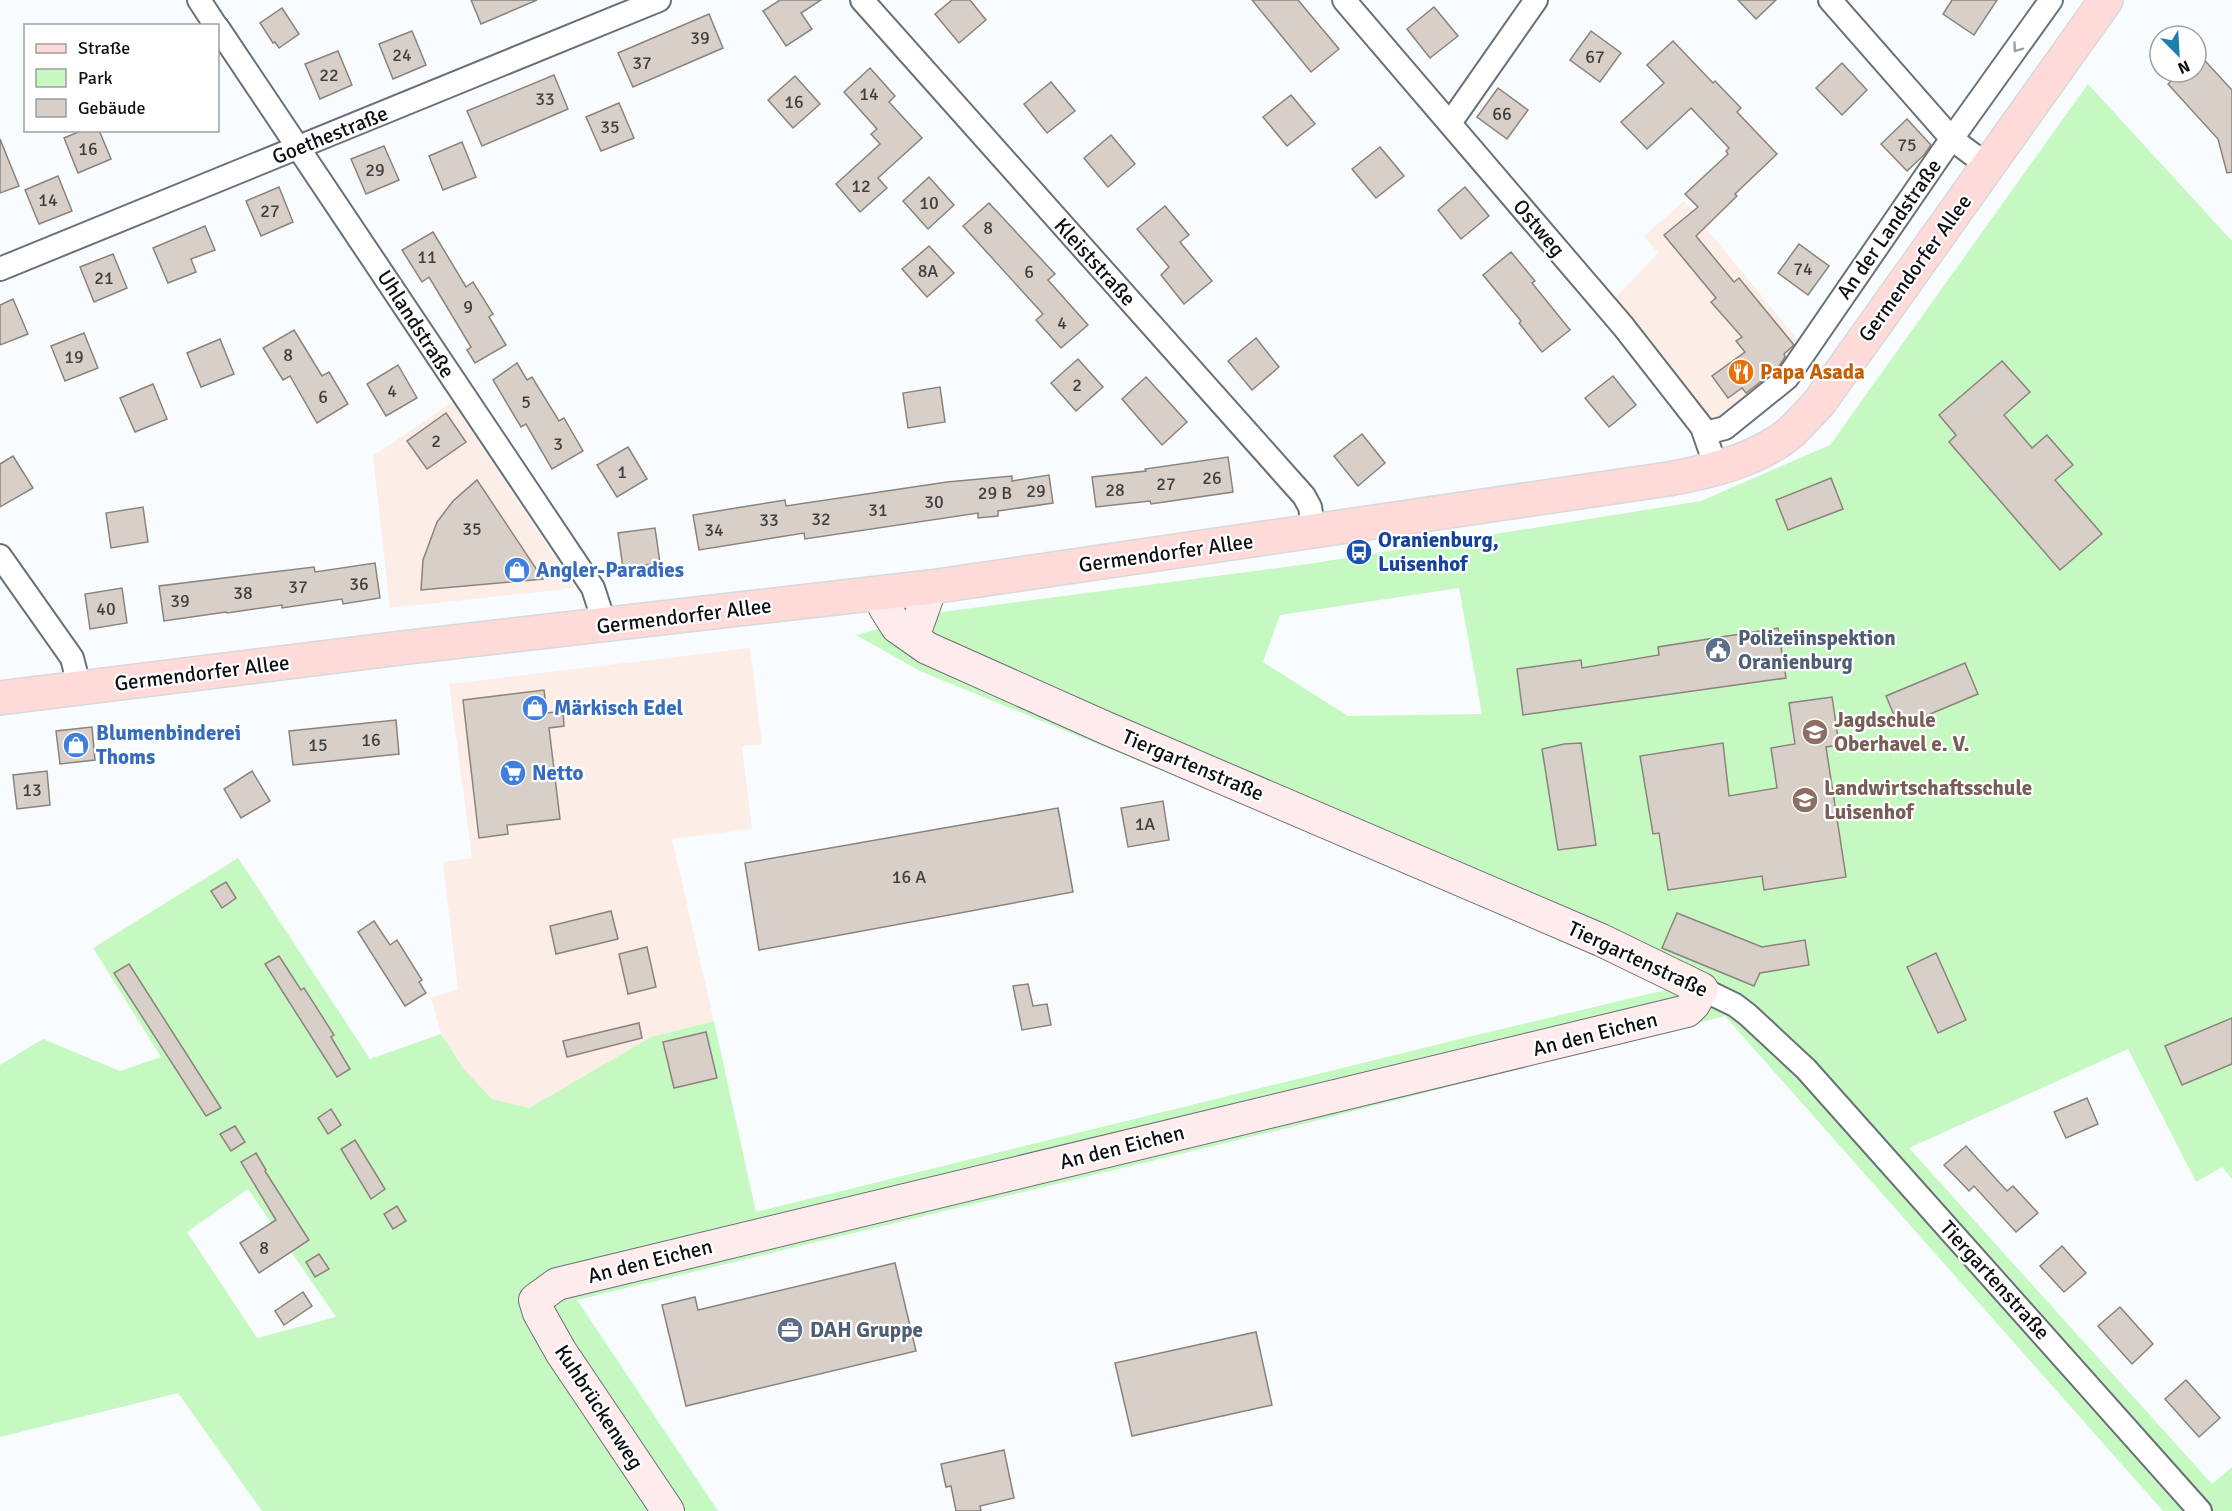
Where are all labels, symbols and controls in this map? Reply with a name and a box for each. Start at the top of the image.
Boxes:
legend [24,24,219,132]
north arrow [2148,24,2208,84]
house number: 39 [690,27,710,49]
text: Straße [78,37,130,59]
one-way arrow [2013,41,2024,52]
house number: 24 [392,44,412,66]
house number: 67 [1585,46,1605,68]
house number: 37 [632,52,652,74]
text: N [2175,55,2193,78]
house number: 22 [319,64,339,86]
text: Park [78,67,113,89]
house number: 14 [859,83,879,105]
house number: 33 [535,88,555,110]
house number: 16 [784,91,804,113]
text: Gebäude [78,97,146,119]
street label: Goethestraße [268,100,392,170]
house number: 66 [1492,103,1512,125]
house number: 35 [600,116,620,138]
house number: 75 [1897,134,1917,156]
house number: 16 [78,138,98,160]
street label: An der Landstraße [1831,154,1947,304]
house number: 29 [365,159,385,181]
house number: 12 [851,175,871,197]
house number: 14 [38,189,58,211]
street label: Germendorfer Allee [1853,189,1977,347]
house number: 10 [919,192,939,214]
street label: Ostweg [1508,194,1570,262]
house number: 27 [260,200,280,222]
street label: Kleiststraße [1049,213,1141,311]
house number: 8 [983,217,993,239]
house number: 11 [417,246,437,268]
house number: 74 [1793,258,1813,280]
house number: 8A [918,260,938,282]
house number: 6 [1024,261,1034,283]
street label: Uhlandstraße [372,265,460,383]
house number: 21 [94,267,114,289]
house number: 9 [463,296,473,318]
house number: 4 [1057,312,1067,334]
house number: 8 [283,344,293,366]
house number: 19 [64,346,84,368]
restaurant icon: Papa Asada [1726,357,1756,387]
place label: Papa Asada [1760,359,1865,385]
house number: 2 [1072,374,1082,396]
house number: 4 [387,380,397,402]
house number: 6 [318,386,328,408]
house number: 5 [521,391,531,413]
house number: 2 [431,430,441,452]
house number: 3 [553,433,563,455]
house number: 1 [617,461,627,483]
house number: 26 [1202,467,1222,489]
house number: 27 [1156,473,1176,495]
house number: 28 [1105,479,1125,501]
house number: 29 [1026,480,1046,502]
house number: 29 B [978,482,1012,504]
house number: 30 [924,491,944,513]
house number: 31 [868,499,888,521]
house number: 32 [811,508,831,530]
house number: 33 [759,509,779,531]
house number: 35 [462,518,482,540]
house number: 34 [704,519,724,541]
place label: Oranienburg, Luisenhof [1378,527,1499,577]
street label: Germendorfer Allee [1077,528,1255,578]
bus stop icon: Oranienburg, Luisenhof [1344,537,1374,567]
shop icon: Angler-Paradies [502,555,532,585]
place label: Angler-Paradies [536,557,684,583]
house number: 36 [349,573,369,595]
house number: 37 [288,576,308,598]
house number: 38 [233,582,253,604]
house number: 39 [170,590,190,612]
street label: Germendorfer Allee [595,592,773,640]
house number: 40 [96,598,116,620]
place label: Polizeiinspektion Oranienburg [1738,625,1896,675]
public building icon: Polizeiinspektion Oranienburg [1703,635,1733,665]
street label: Germendorfer Allee [113,649,291,697]
shop icon: Märkisch Edel [520,693,550,723]
place label: Märkisch Edel [554,695,684,721]
place label: Jagdschule Oberhavel e. V. [1834,707,1969,757]
school or university icon: Jagdschule Oberhavel e. V. [1800,717,1830,747]
place label: Blumenbinderei Thoms [96,720,241,770]
street label: Tiergartenstraße [1118,723,1268,807]
house number: 16 [361,729,381,751]
shop icon: Blumenbinderei Thoms [61,730,91,760]
house number: 15 [308,734,328,756]
supermarket icon: Netto [498,758,528,788]
place label: Netto [532,760,584,786]
place label: Landwirtschaftsschule Luisenhof [1824,775,2032,825]
house number: 13 [22,779,42,801]
school or university icon: Landwirtschaftsschule Luisenhof [1790,785,1820,815]
house number: 1A [1135,813,1155,835]
house number: 16 A [892,866,926,888]
street label: Tiergartenstraße [1564,915,1712,1003]
street label: An den Eichen [1530,1006,1660,1062]
street label: An den Eichen [1057,1119,1187,1175]
street label: Tiergartenstraße [1935,1215,2055,1345]
street label: An den Eichen [585,1233,715,1289]
house number: 8 [259,1237,269,1259]
office icon: DAH Gruppe [775,1315,805,1345]
place label: DAH Gruppe [810,1317,923,1343]
street label: Kuhbrückenweg [549,1340,649,1474]

